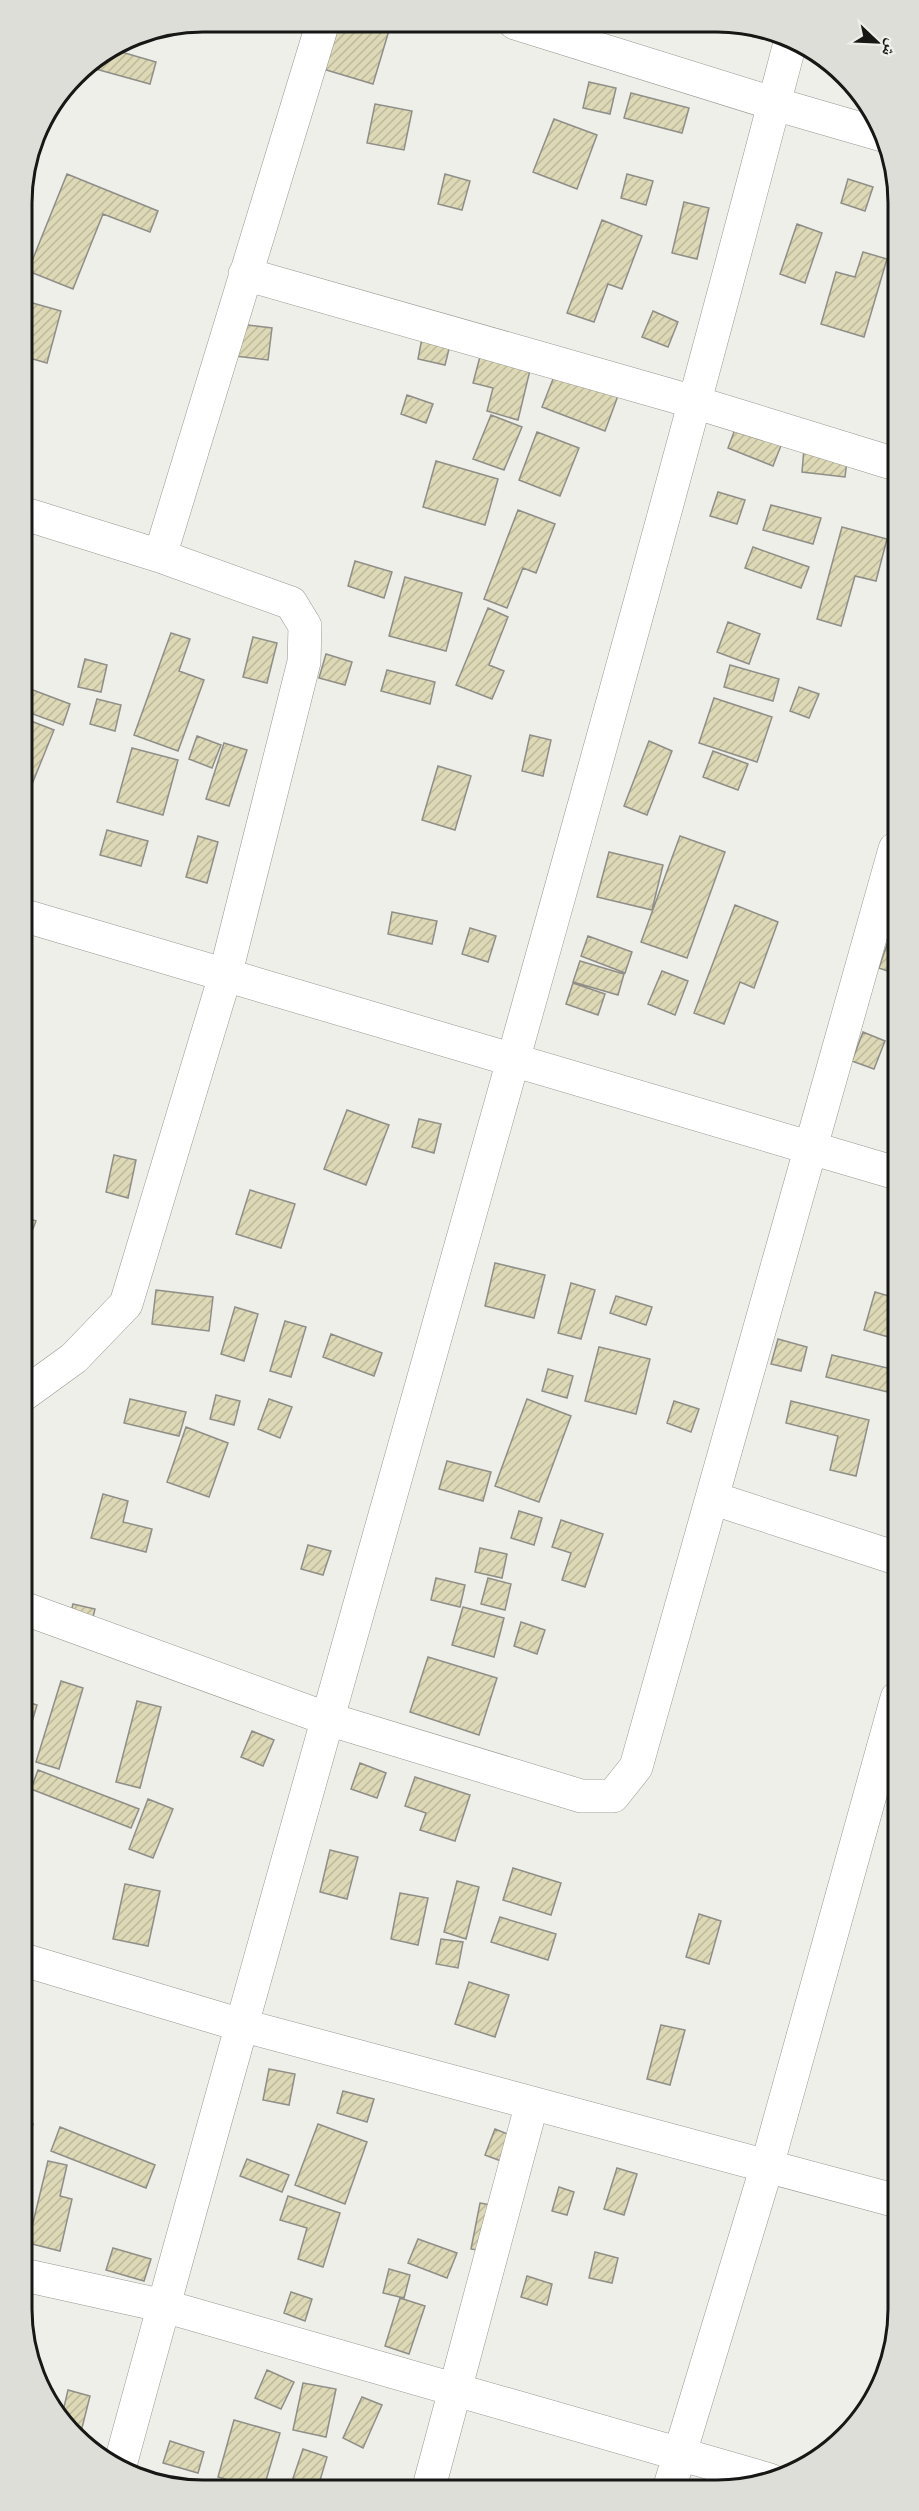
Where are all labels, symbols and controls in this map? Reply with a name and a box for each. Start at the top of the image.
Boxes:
north arrow [847,12,907,72]
text: ش [878,36,902,59]

